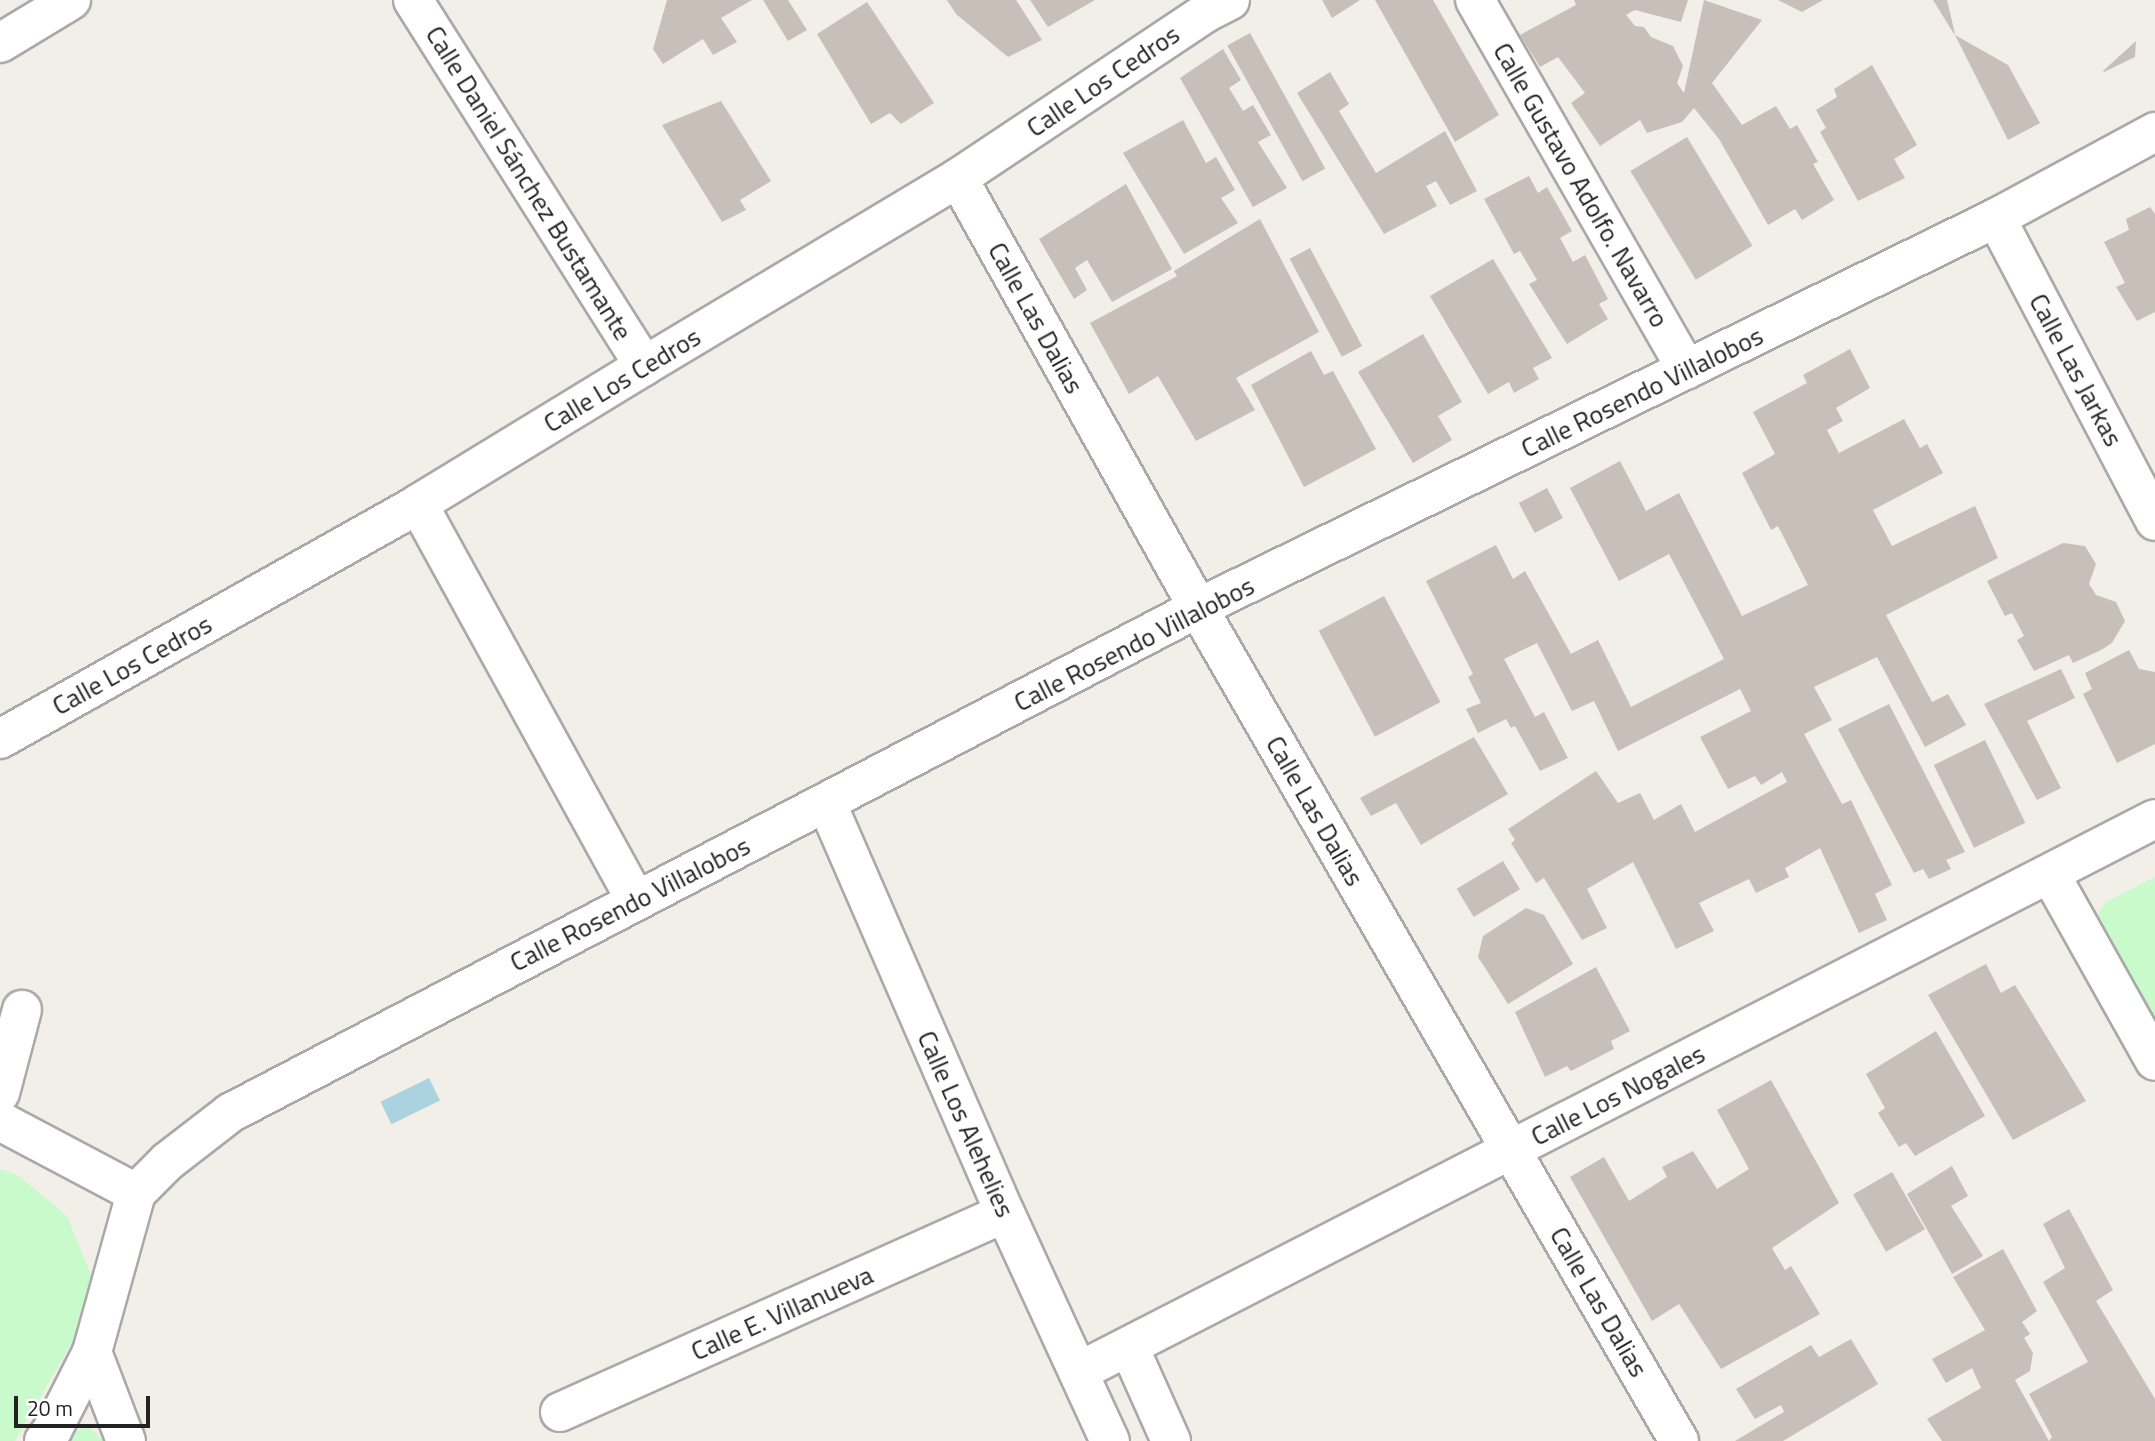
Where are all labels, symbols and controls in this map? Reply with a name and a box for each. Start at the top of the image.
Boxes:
street label: Calle Los Cedros [1021,19,1185,143]
street label: Calle Daniel Sánchez Bustamante [419,20,639,346]
street label: Calle Gustavo Adolfo. Navarro [1487,37,1675,333]
street label: Calle Las Dalias [982,237,1090,399]
street label: Calle Las Jarkas [2023,288,2129,452]
street label: Calle Rosendo Villalobos [1516,320,1768,464]
street label: Calle Los Cedros [538,321,706,439]
street label: Calle Rosendo Villalobos [1009,570,1259,718]
street label: Calle Los Cedros [47,608,217,722]
street label: Calle Las Dalias [1260,730,1370,892]
street label: Calle Rosendo Villalobos [505,830,755,978]
street label: Calle Los Alehelies [911,1026,1021,1222]
street label: Calle Los Nogales [1526,1038,1710,1152]
street label: Calle Las Dalias [1544,1221,1654,1383]
street label: Calle E. Villanueva [686,1259,878,1367]
scale bar [18,1382,154,1426]
text: 20 m [27,1392,73,1424]

